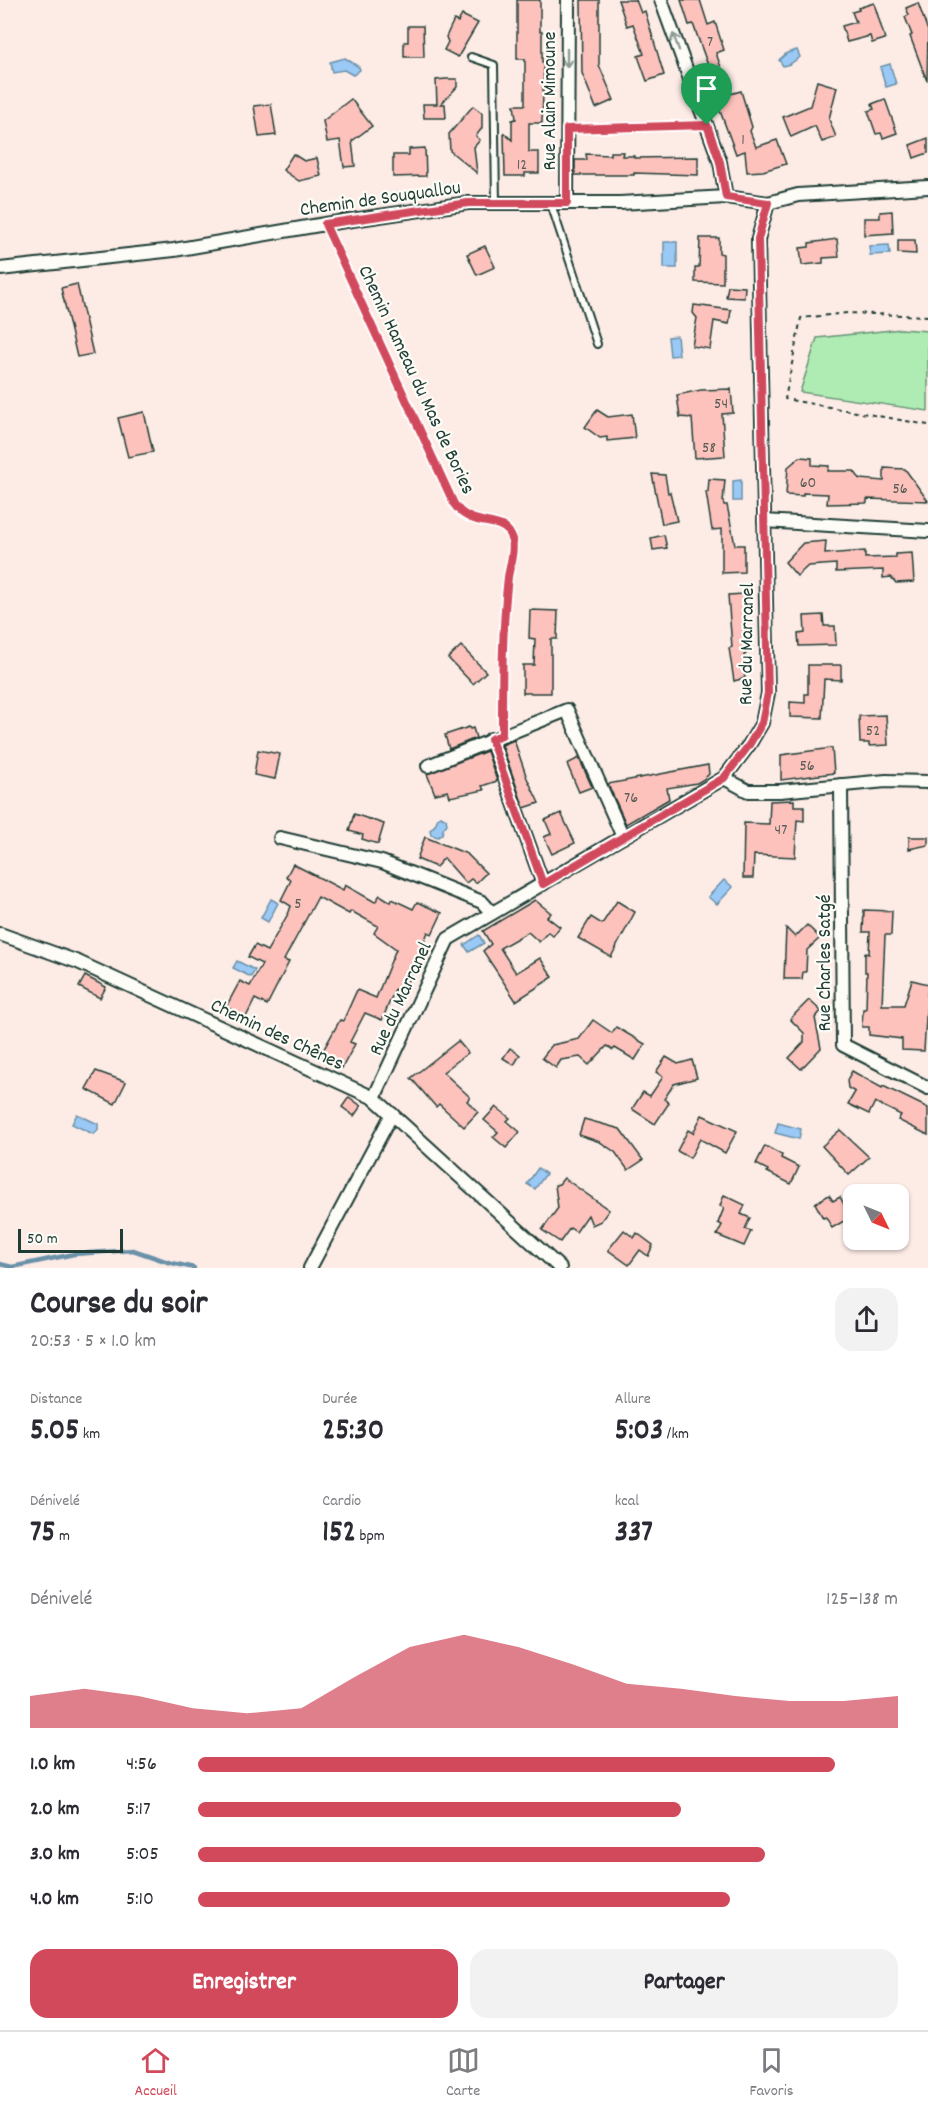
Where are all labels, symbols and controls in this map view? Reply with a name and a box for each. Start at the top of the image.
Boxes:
street label: Rue Alain Mimoune [537,31,565,170]
house number: 7 [707,31,713,54]
one-way arrow [670,33,681,52]
one-way arrow [562,48,573,68]
pin [681,63,732,125]
icon: arrive [690,72,723,105]
house number: 1 [741,129,745,152]
house number: 12 [517,154,527,177]
street label: Chemin de Souquallou [298,175,463,225]
street label: Chemin Hameau du Mas de Bories [350,261,481,499]
house number: 54 [714,393,728,416]
house number: 58 [702,437,716,460]
house number: 60 [800,472,816,495]
house number: 56 [892,478,908,501]
street label: Rue du Marranel [733,582,763,706]
house number: 52 [866,720,880,743]
house number: 56 [799,755,815,778]
house number: 76 [624,787,638,810]
house number: 47 [775,819,787,842]
house number: 5 [294,893,302,916]
street label: Rue Charles Satgé [812,894,840,1032]
street label: Rue du Marranel [363,938,440,1061]
street label: Chemin des Chênes [205,993,348,1079]
north arrow [843,1184,909,1250]
map controls [843,1184,909,1250]
scale bar [18,1226,123,1254]
text: 50 m [27,1228,58,1251]
text: Course du soir [30,1282,208,1329]
button: share [835,1288,898,1351]
text: 20:53 · 5 × 1.0 km [30,1328,156,1356]
text: Distance [30,1388,82,1411]
text: Durée [322,1388,357,1411]
text: Allure [615,1388,651,1411]
text: 5.05 [30,1411,79,1454]
text: 25:30 [322,1411,384,1454]
text: 5:03 [615,1411,663,1454]
text: km [79,1423,100,1446]
text: /km [663,1423,689,1446]
text: Dénivelé [30,1490,80,1513]
text: Cardio [322,1490,361,1513]
text: kcal [615,1490,639,1513]
text: 75 [30,1513,55,1556]
text: 152 [322,1513,356,1556]
text: 337 [615,1513,653,1556]
text: m [55,1525,70,1548]
text: bpm [356,1525,385,1548]
text: Dénivelé [30,1586,92,1614]
text: 125–138 m [826,1586,898,1614]
text: 1.0 km [30,1751,75,1779]
text: 4:56 [126,1751,157,1779]
text: 2.0 km [30,1796,79,1824]
text: 5:17 [126,1796,151,1824]
text: 3.0 km [30,1841,80,1869]
text: 5:05 [126,1841,159,1869]
text: 4.0 km [30,1886,79,1914]
text: 5:10 [126,1886,154,1914]
button: Enregistrer [30,1949,458,2018]
button: Partager [470,1949,898,2018]
tab: Accueil [135,2044,177,2103]
tab: Carte [446,2044,480,2103]
tab: Favoris [749,2044,793,2103]

